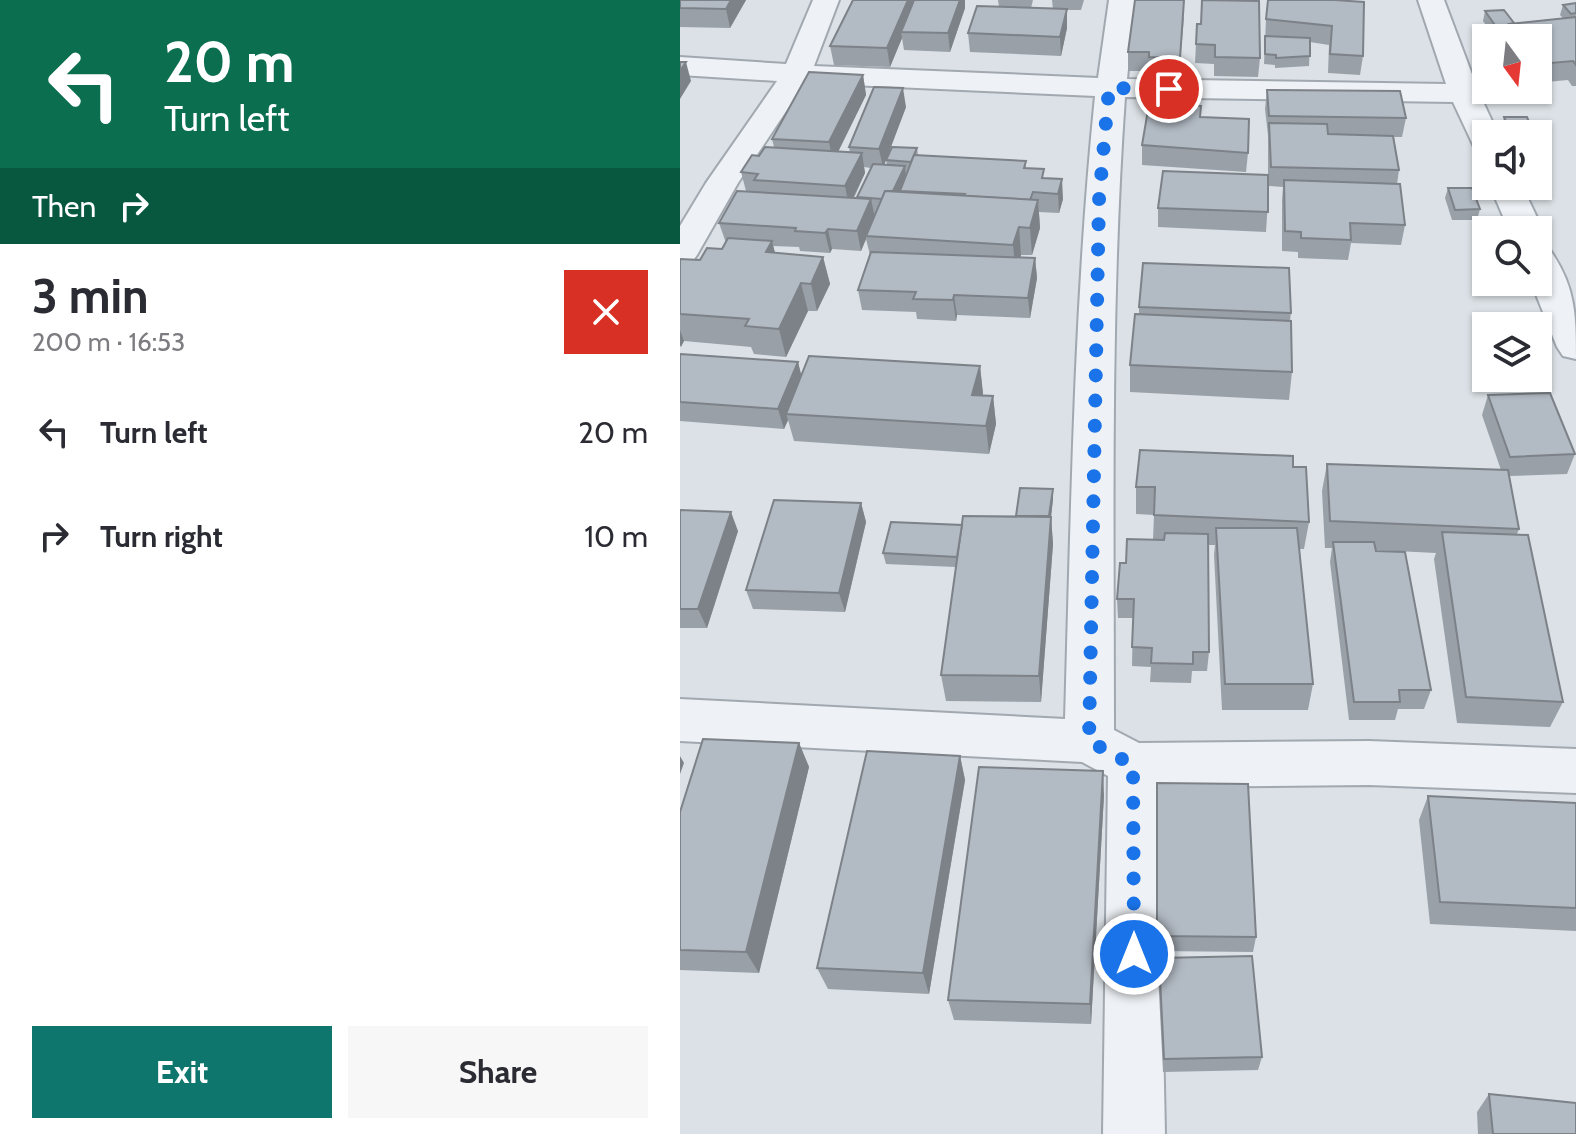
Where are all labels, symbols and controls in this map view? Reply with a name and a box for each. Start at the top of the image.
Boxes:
north arrow [1472,24,1552,104]
map controls [1472,24,1552,392]
text: 20 m [164,28,294,96]
icon: left [32,32,136,136]
pin [1135,55,1203,123]
icon: arrive [1147,67,1191,111]
text: Turn left [164,96,289,140]
button: sound [1472,120,1552,200]
icon: right [112,184,156,228]
text: Then [32,188,96,225]
button: search [1472,216,1552,296]
text: 3 min [32,267,148,325]
button: close [564,270,648,354]
button: layers [1472,312,1552,392]
text: 200 m · 16:53 [32,326,185,358]
icon: left [32,410,76,454]
text: Turn left [100,414,208,451]
text: 20 m [578,414,648,451]
icon: right [32,514,76,558]
text: Turn right [100,518,223,555]
text: 10 m [584,518,648,555]
position arrow [1092,912,1176,996]
button: Exit [32,1026,332,1118]
button: Share [348,1026,648,1118]

